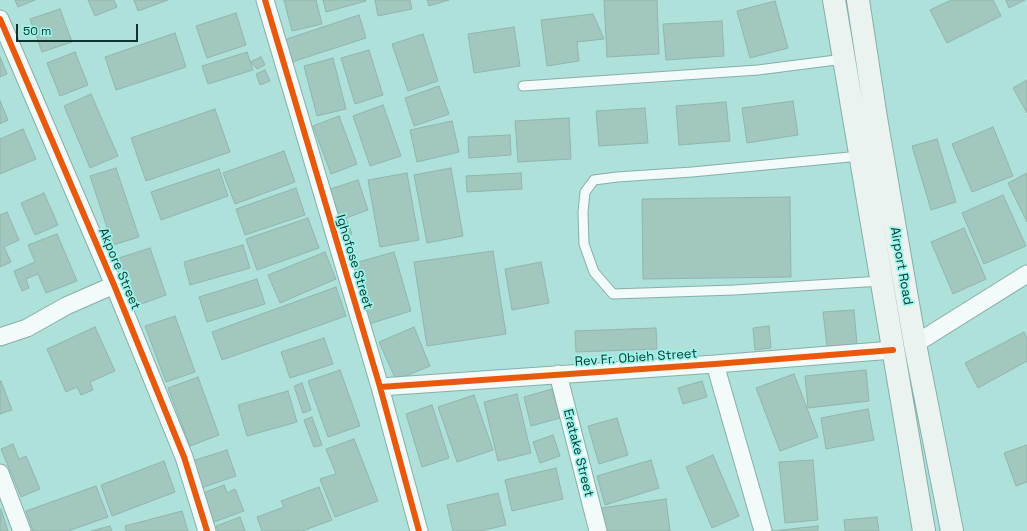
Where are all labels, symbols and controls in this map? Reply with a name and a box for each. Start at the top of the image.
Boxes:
scale bar [18,16,140,42]
text: 50 m [23,23,51,39]
street label: Ighofose Street [332,213,376,311]
street label: Akpore Street [95,226,143,312]
street label: Airport Road [886,226,916,306]
street label: Rev Fr. Obieh Street [574,346,698,370]
street label: Eratake Street [560,407,596,499]

